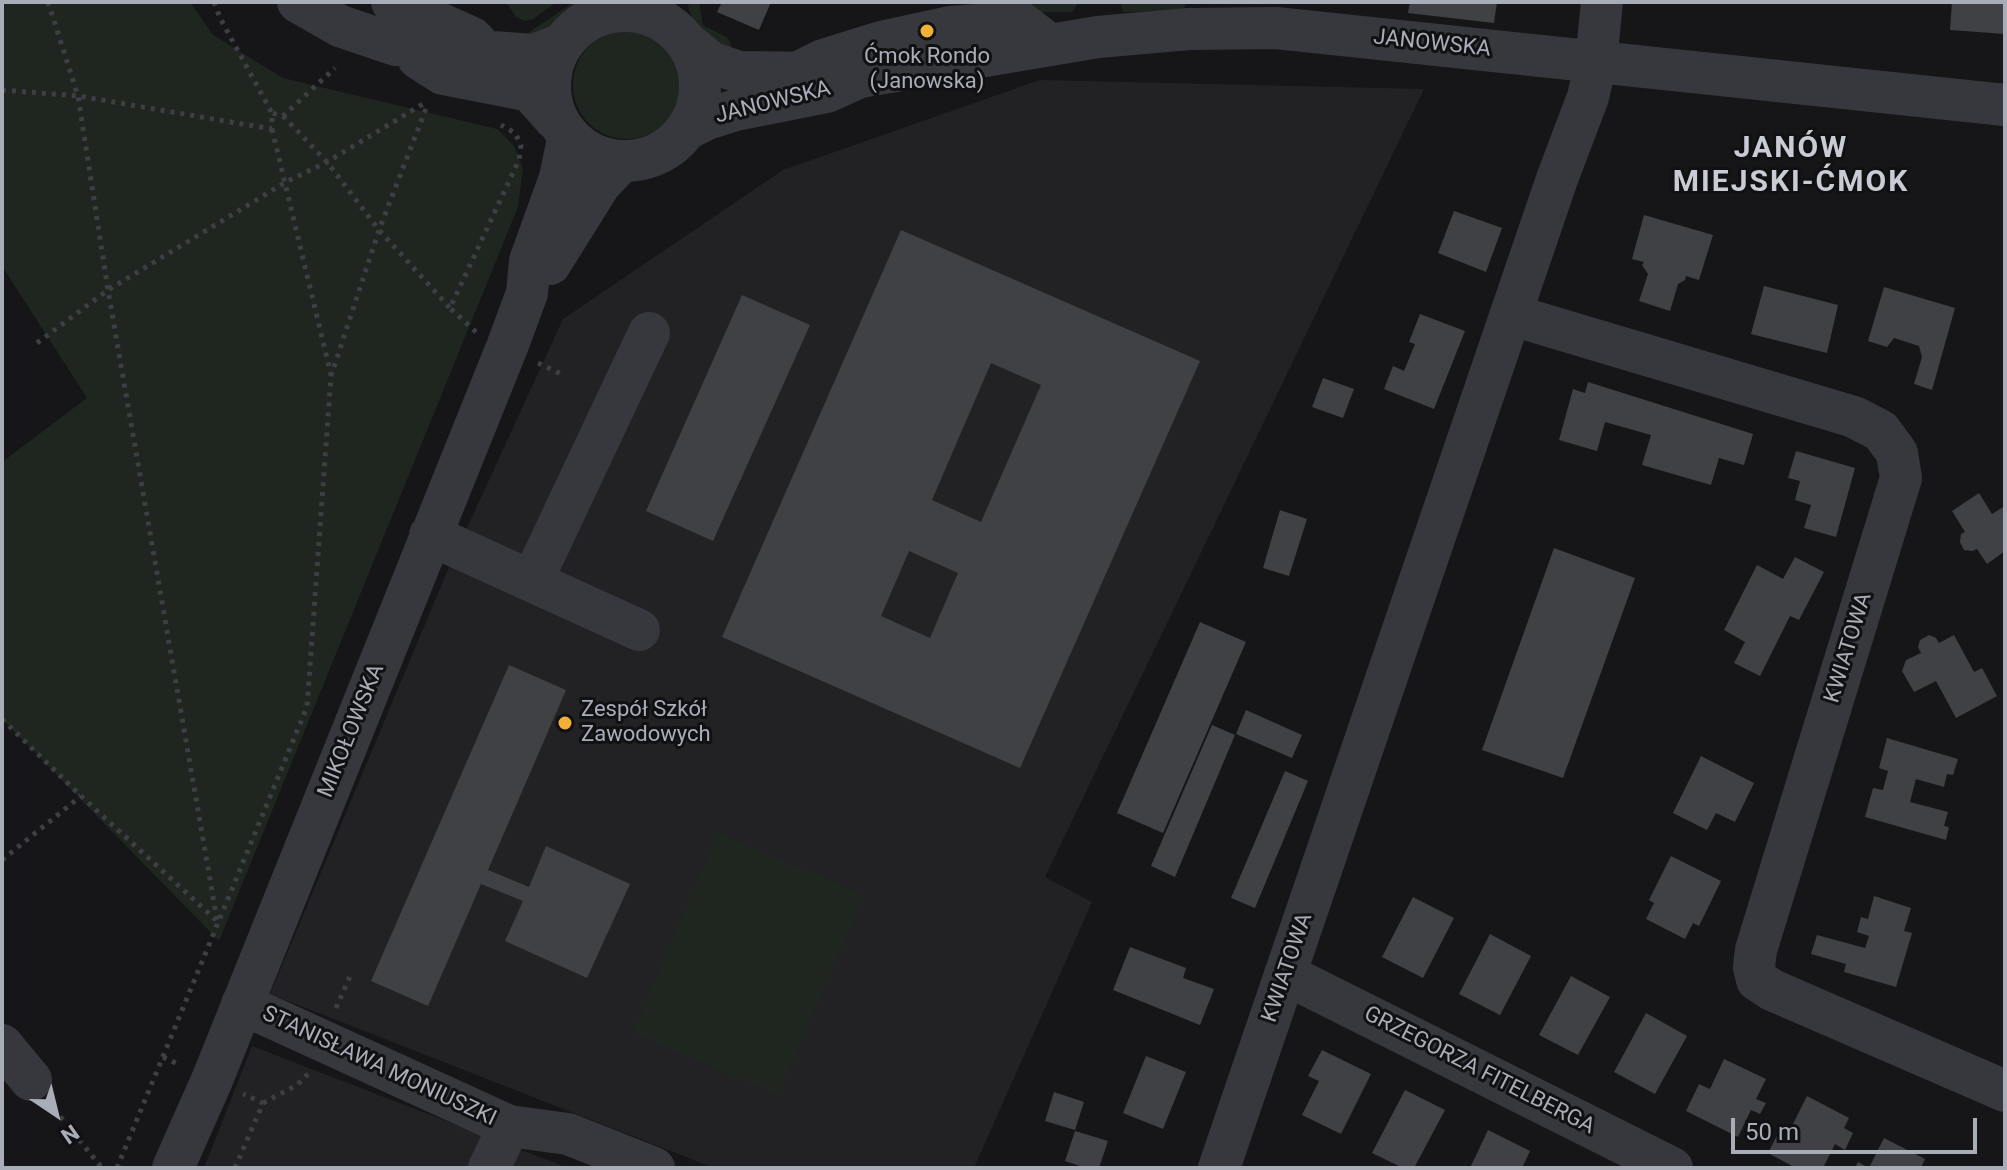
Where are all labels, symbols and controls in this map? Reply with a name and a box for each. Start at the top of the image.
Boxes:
marker: Ćmok Rondo (Janowska) [918,22,936,40]
street label: JANOWSKA [1372,25,1492,63]
place label: Ćmok Rondo (Janowska) [864,44,990,96]
street label: JANOWSKA [713,76,833,130]
district label: JANÓW MIEJSKI-ĆMOK [1673,131,1909,202]
street label: KWIATOWA [1820,590,1878,706]
street label: MIKOŁOWSKA [313,660,391,802]
place label: Zespół Szkół Zawodowych [581,697,711,748]
marker: Zespół Szkół Zawodowych [556,714,574,732]
street label: KWIATOWA [1257,910,1319,1026]
street label: STANISŁAWA MONIUSZKI [258,1001,500,1133]
street label: GRZEGORZA FITELBERGA [1359,1001,1599,1141]
north arrow [16,1074,96,1154]
scale bar [1735,1102,1981,1152]
text: 50 m [1745,1118,1799,1146]
text: N [57,1119,84,1149]

